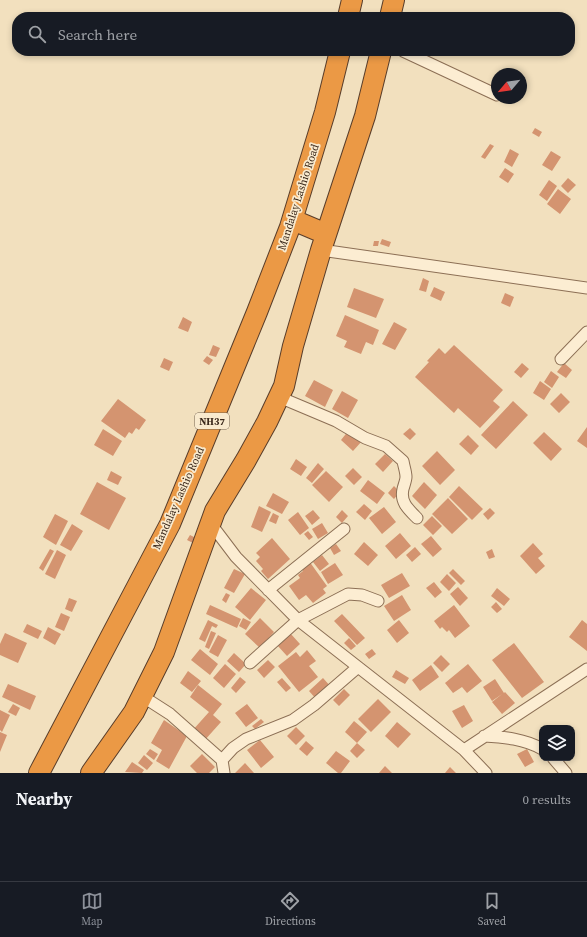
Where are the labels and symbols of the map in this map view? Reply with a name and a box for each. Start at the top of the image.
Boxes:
north arrow [491,68,527,104]
street label: Mandalay Lashio Road [274,141,323,252]
road number: NH37 [195,413,229,429]
street label: Mandalay Lashio Road [149,444,208,552]

